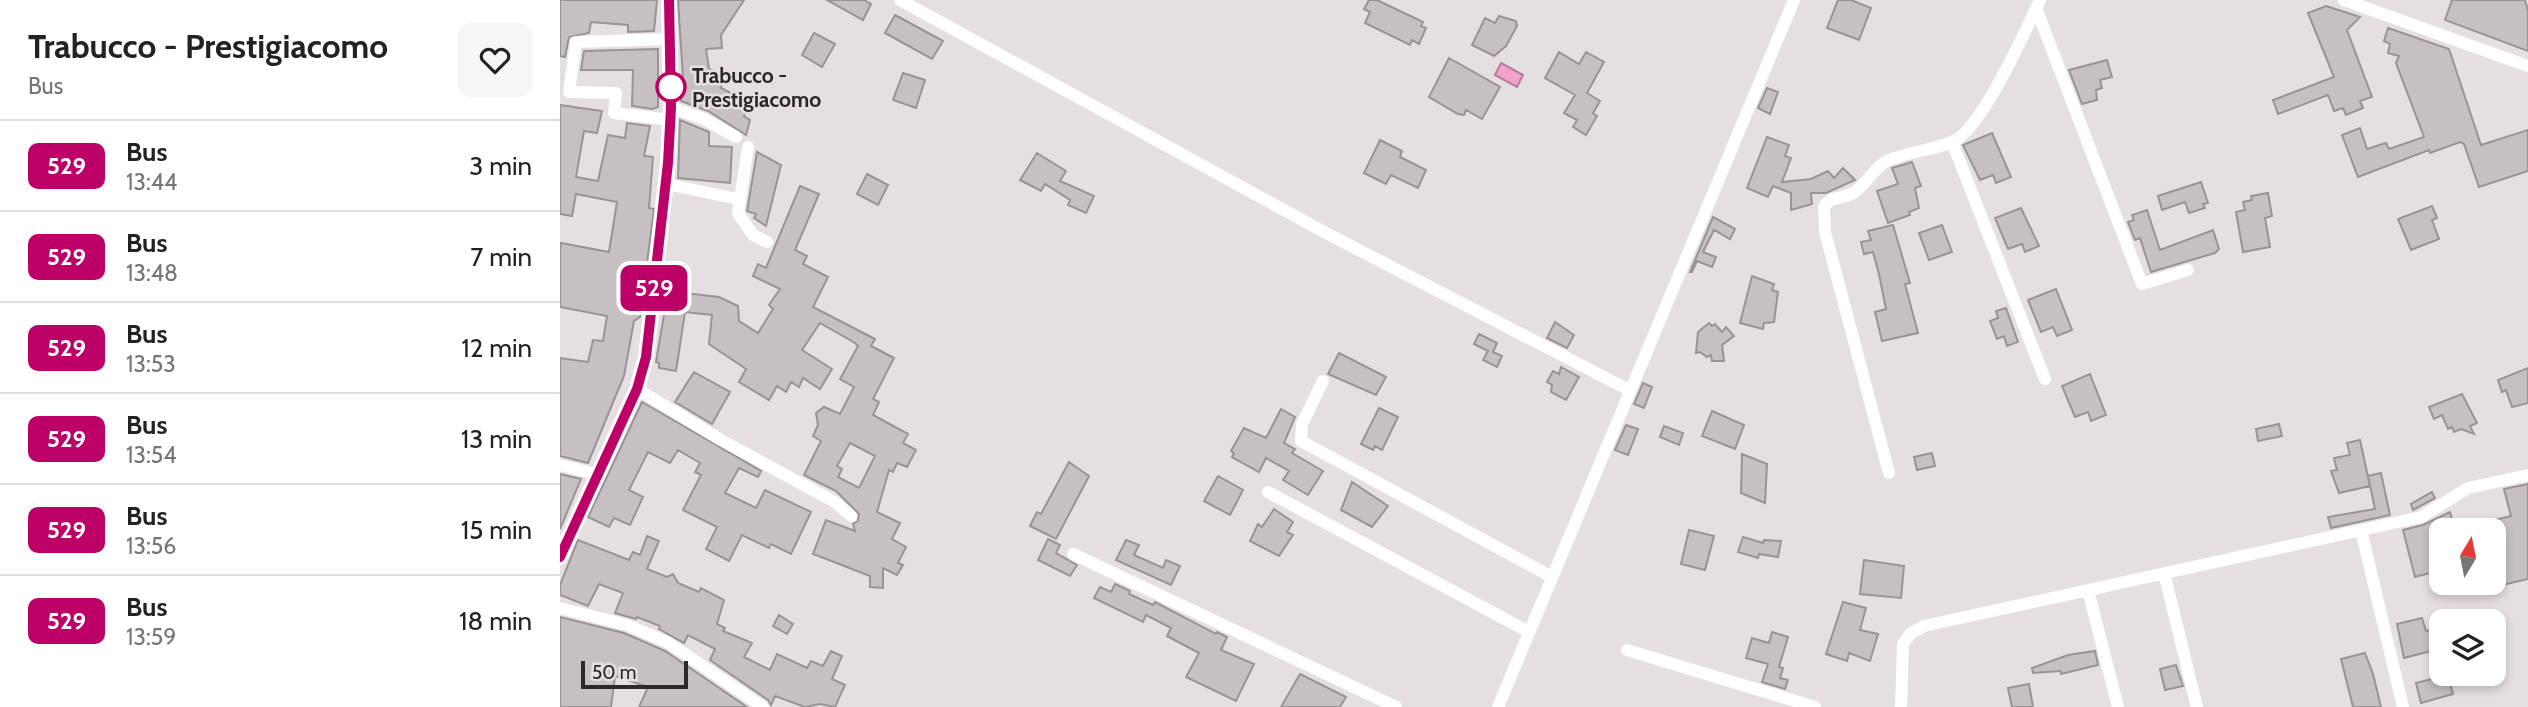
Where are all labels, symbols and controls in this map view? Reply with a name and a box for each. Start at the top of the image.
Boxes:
button: heart [458,23,532,97]
text: Trabucco - Prestigiacomo [28,26,388,66]
place label: Trabucco - Prestigiacomo [692,63,821,112]
text: Bus [28,72,63,100]
marker: Trabucco - Prestigiacomo [656,72,686,102]
text: Bus [126,136,167,168]
text: 3 min [469,150,532,182]
text: 529 [47,151,86,180]
text: 13:44 [126,168,177,196]
text: Bus [126,227,167,259]
text: 7 min [470,241,532,273]
text: 529 [47,242,86,271]
text: 13:48 [126,259,178,287]
line badge: 529 [614,265,694,311]
text: 529 [634,273,674,302]
text: Bus [126,318,167,350]
text: 12 min [461,332,532,364]
text: 529 [47,333,86,362]
text: 13:53 [126,350,176,378]
text: Bus [126,409,167,441]
text: 13 min [461,423,532,455]
text: 529 [47,424,86,453]
text: 13:54 [126,441,176,469]
text: Bus [126,500,167,532]
text: 15 min [461,514,532,546]
text: 529 [47,515,86,544]
north arrow [2429,518,2506,595]
map controls [2429,518,2506,686]
text: 13:56 [126,532,176,560]
text: Bus [126,591,167,623]
text: 18 min [459,605,532,637]
text: 529 [47,606,86,635]
button: layers [2429,609,2506,686]
text: 13:59 [126,623,176,651]
scale bar [581,658,688,690]
text: 50 m [592,661,636,684]

